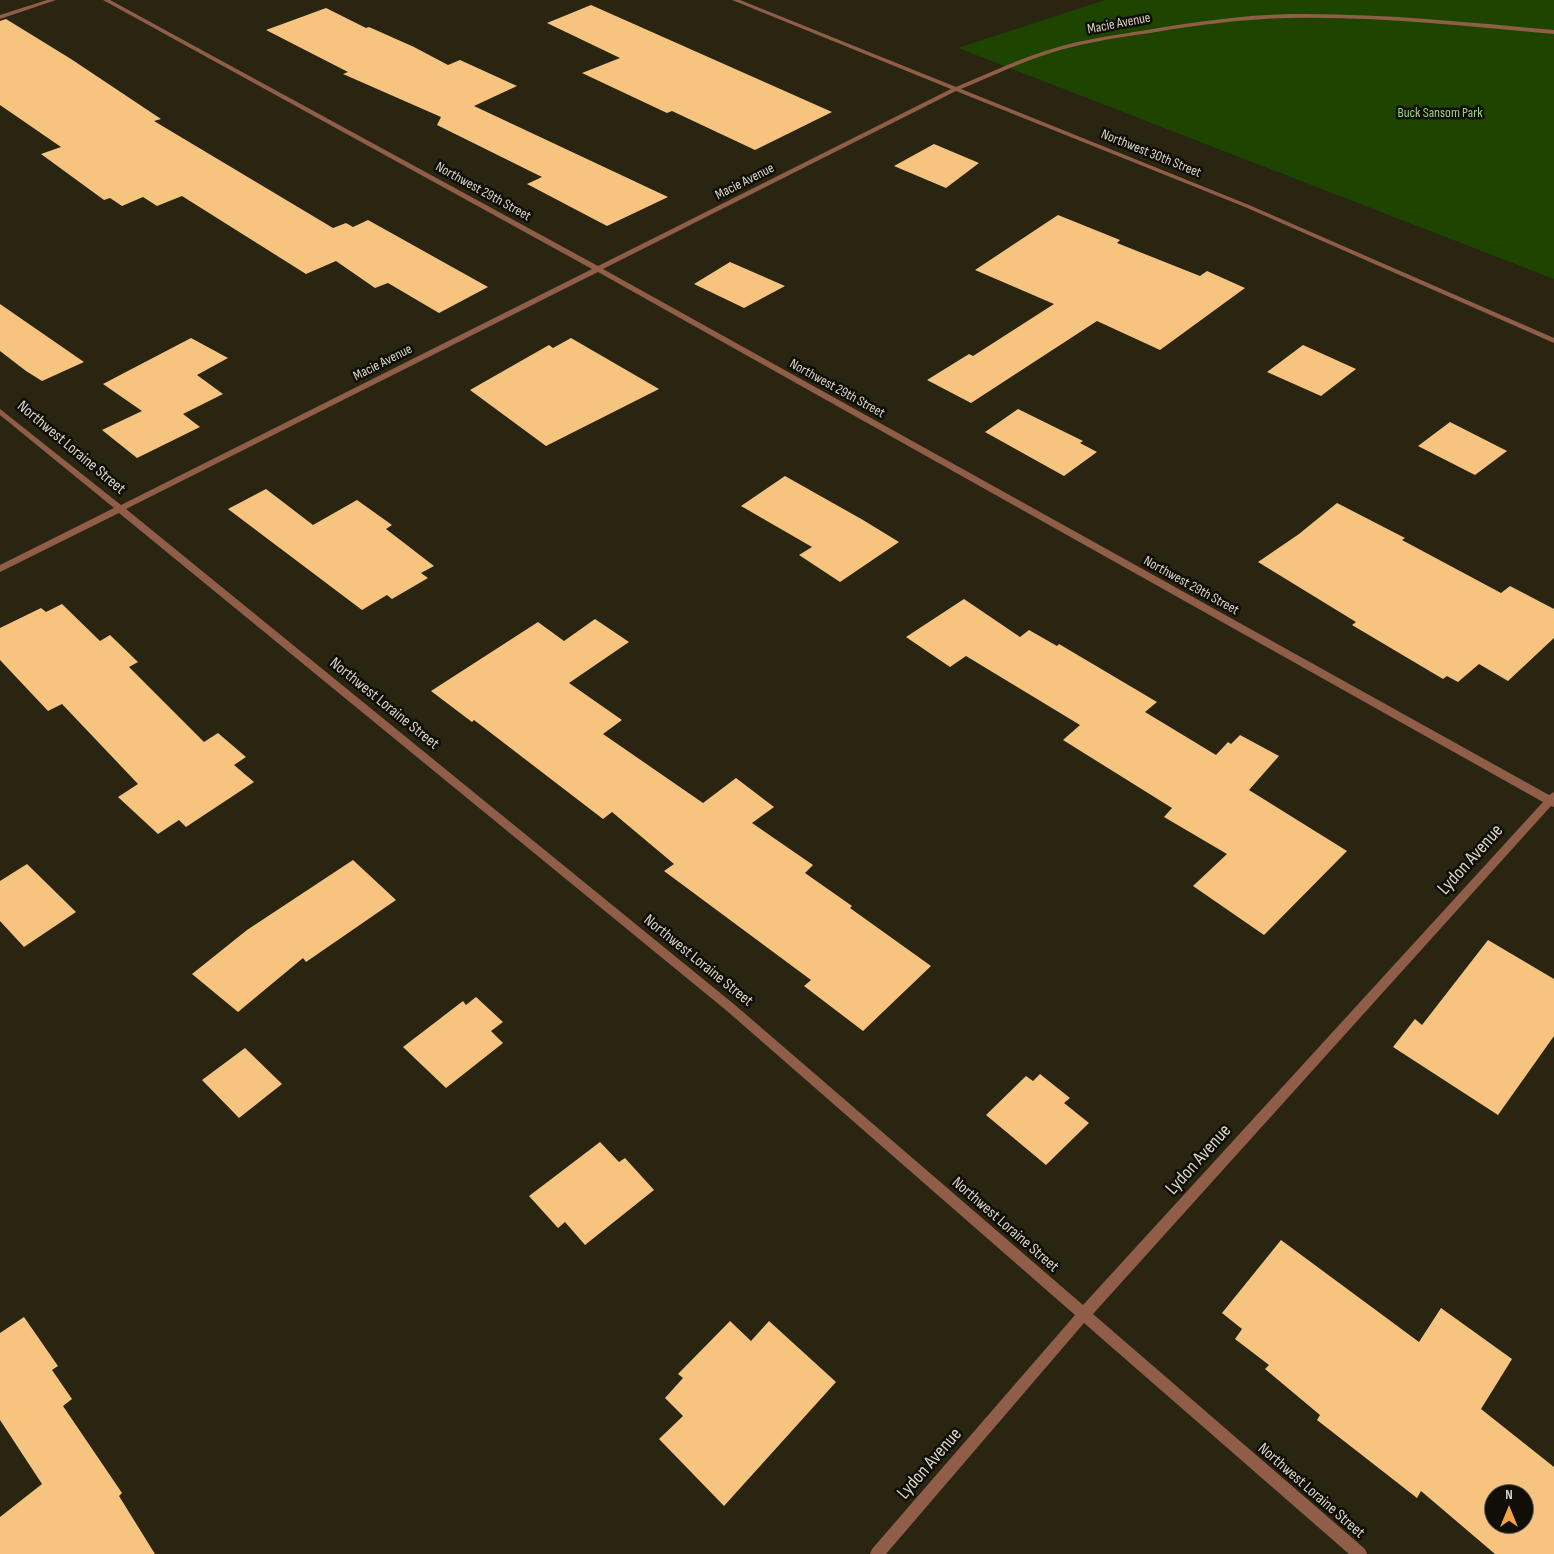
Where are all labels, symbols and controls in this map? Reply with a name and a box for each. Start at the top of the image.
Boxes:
street label: Macie Avenue [1086,10,1152,38]
park label: Buck Sansom Park [1397,105,1483,121]
street label: Northwest 30th Street [1098,126,1204,182]
street label: Northwest 29th Street [432,159,534,225]
street label: Macie Avenue [713,160,777,204]
street label: Macie Avenue [351,341,415,385]
street label: Northwest 29th Street [786,356,888,422]
street label: Northwest Loraine Street [13,397,129,499]
street label: Northwest 29th Street [1140,553,1242,619]
street label: Northwest Loraine Street [325,654,443,754]
street label: Lydon Avenue [1433,820,1509,900]
street label: Northwest Loraine Street [639,911,757,1011]
street label: Lydon Avenue [1161,1120,1237,1200]
street label: Northwest Loraine Street [948,1173,1062,1277]
street label: Lydon Avenue [893,1424,967,1504]
street label: Northwest Loraine Street [1254,1439,1368,1543]
north arrow [1484,1484,1534,1534]
text: N [1505,1486,1513,1503]

